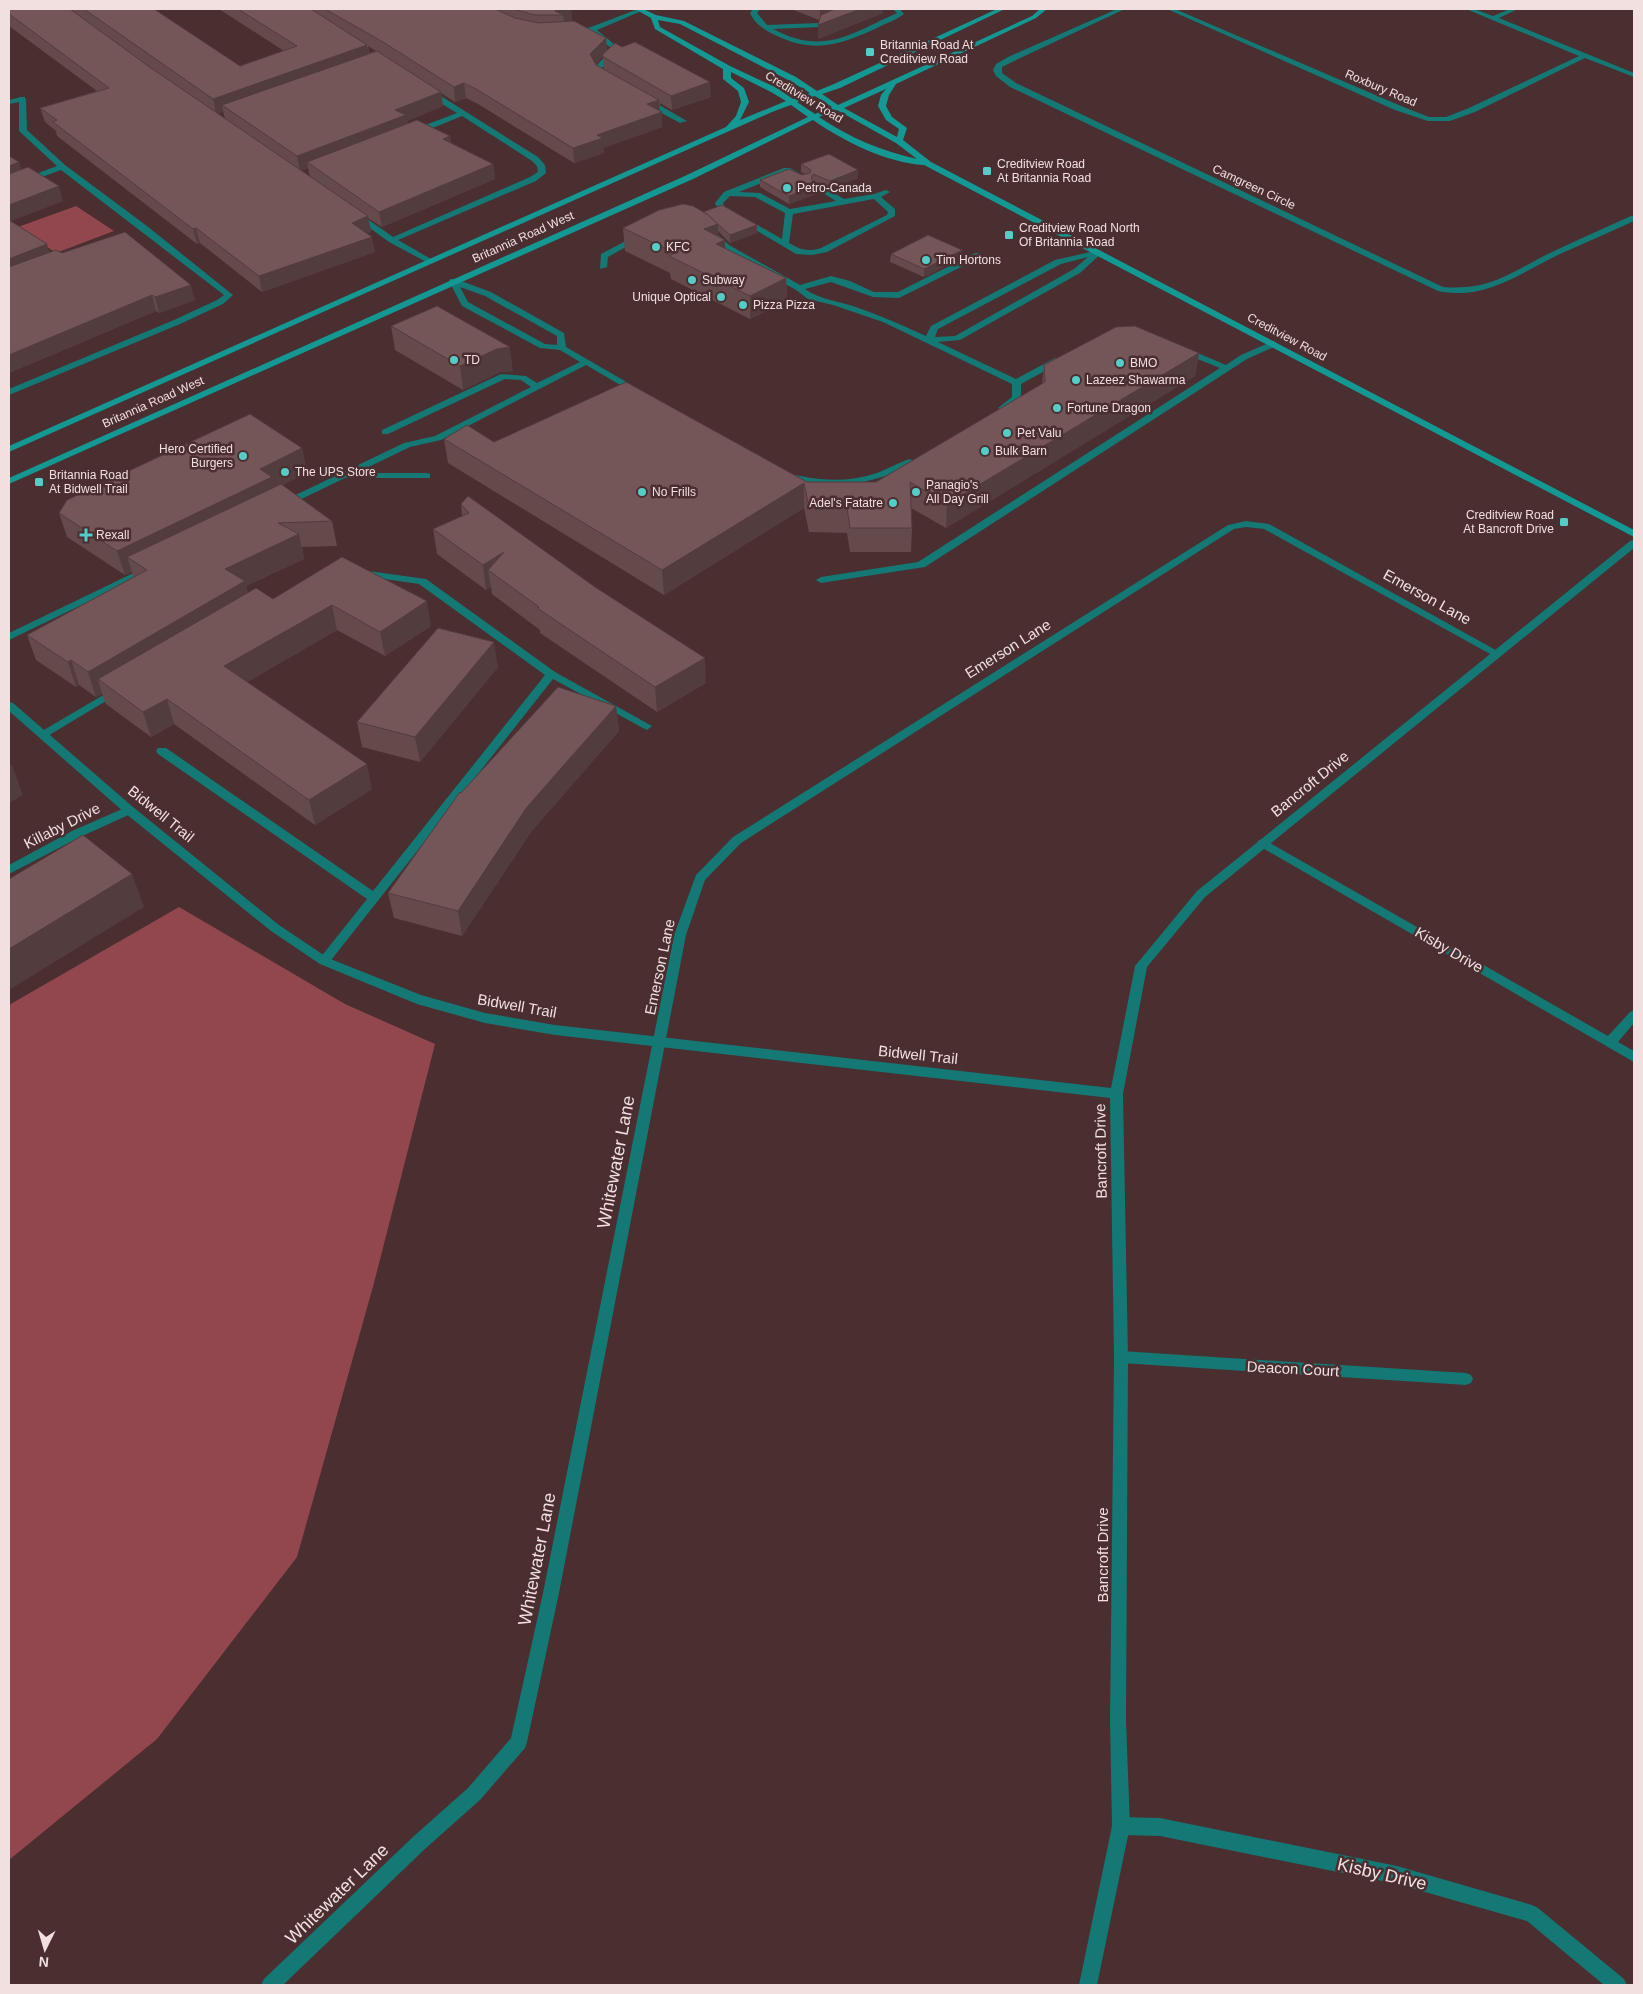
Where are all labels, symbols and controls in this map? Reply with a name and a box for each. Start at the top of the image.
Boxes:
place label: Britannia Road At Creditview Road [880,38,974,66]
marker: Britannia Road At Creditview Road [864,46,876,58]
street label: Roxbury Road [1343,67,1419,109]
street label: Creditview Road [763,68,845,126]
place label: Creditview Road At Britannia Road [997,157,1091,185]
street label: Camgreen Circle [1210,162,1298,213]
marker: Creditview Road At Britannia Road [981,165,993,177]
place label: Petro-Canada [797,181,872,195]
marker: Petro-Canada [781,182,793,194]
street label: Britannia Road West [470,208,577,266]
place label: Creditview Road North Of Britannia Road [1019,221,1140,249]
marker: Creditview Road North Of Britannia Road [1003,229,1015,241]
place label: KFC [666,240,690,254]
marker: KFC [650,241,662,253]
place label: Tim Hortons [936,253,1001,267]
marker: Tim Hortons [920,254,932,266]
place label: Subway [702,273,745,287]
marker: Subway [686,274,698,286]
place label: Unique Optical [632,290,711,304]
marker: Unique Optical [715,291,727,303]
place label: Pizza Pizza [753,298,815,312]
marker: Pizza Pizza [737,299,749,311]
street label: Creditview Road [1245,310,1329,364]
place label: TD [464,353,480,367]
marker: TD [448,354,460,366]
place label: BMO [1130,356,1157,370]
marker: BMO [1114,357,1126,369]
street label: Britannia Road West [100,373,207,431]
place label: Lazeez Shawarma [1086,373,1186,387]
marker: Lazeez Shawarma [1070,374,1082,386]
place label: Fortune Dragon [1067,401,1151,415]
marker: Fortune Dragon [1051,402,1063,414]
place label: Pet Valu [1017,426,1061,440]
marker: Pet Valu [1001,427,1013,439]
place label: Hero Certified Burgers [159,442,233,470]
place label: Bulk Barn [995,444,1047,458]
marker: Bulk Barn [979,445,991,457]
marker: Hero Certified Burgers [237,450,249,462]
place label: The UPS Store [295,465,376,479]
marker: The UPS Store [279,466,291,478]
place label: Britannia Road At Bidwell Trail [49,468,128,496]
marker: Britannia Road At Bidwell Trail [33,476,45,488]
place label: Panagio's All Day Grill [926,478,989,506]
place label: No Frills [652,485,696,499]
marker: No Frills [636,486,648,498]
marker: Panagio's All Day Grill [910,486,922,498]
place label: Adel's Fatatre [809,496,883,510]
marker: Adel's Fatatre [887,497,899,509]
place label: Creditview Road At Bancroft Drive [1463,508,1554,536]
marker: Creditview Road At Bancroft Drive [1558,516,1570,528]
place label: Rexall [96,528,129,542]
marker: Rexall [80,529,92,541]
street label: Emerson Lane [1380,565,1474,628]
street label: Emerson Lane [962,616,1054,682]
street label: Bancroft Drive [1267,747,1352,820]
street label: Bidwell Trail [125,782,198,845]
street label: Killaby Drive [21,799,103,852]
street label: Emerson Lane [641,917,678,1016]
street label: Kisby Drive [1412,923,1486,976]
street label: Bidwell Trail [476,990,558,1021]
street label: Bidwell Trail [877,1042,959,1067]
street label: Whitewater Lane [593,1094,639,1230]
street label: Bancroft Drive [1091,1103,1110,1199]
street label: Deacon Court [1246,1358,1341,1379]
street label: Whitewater Lane [514,1491,560,1627]
street label: Bancroft Drive [1094,1507,1111,1603]
street label: Whitewater Lane [281,1840,393,1948]
street label: Kisby Drive [1335,1854,1429,1894]
north arrow [20,1924,70,1974]
text: N [38,1954,50,1970]

